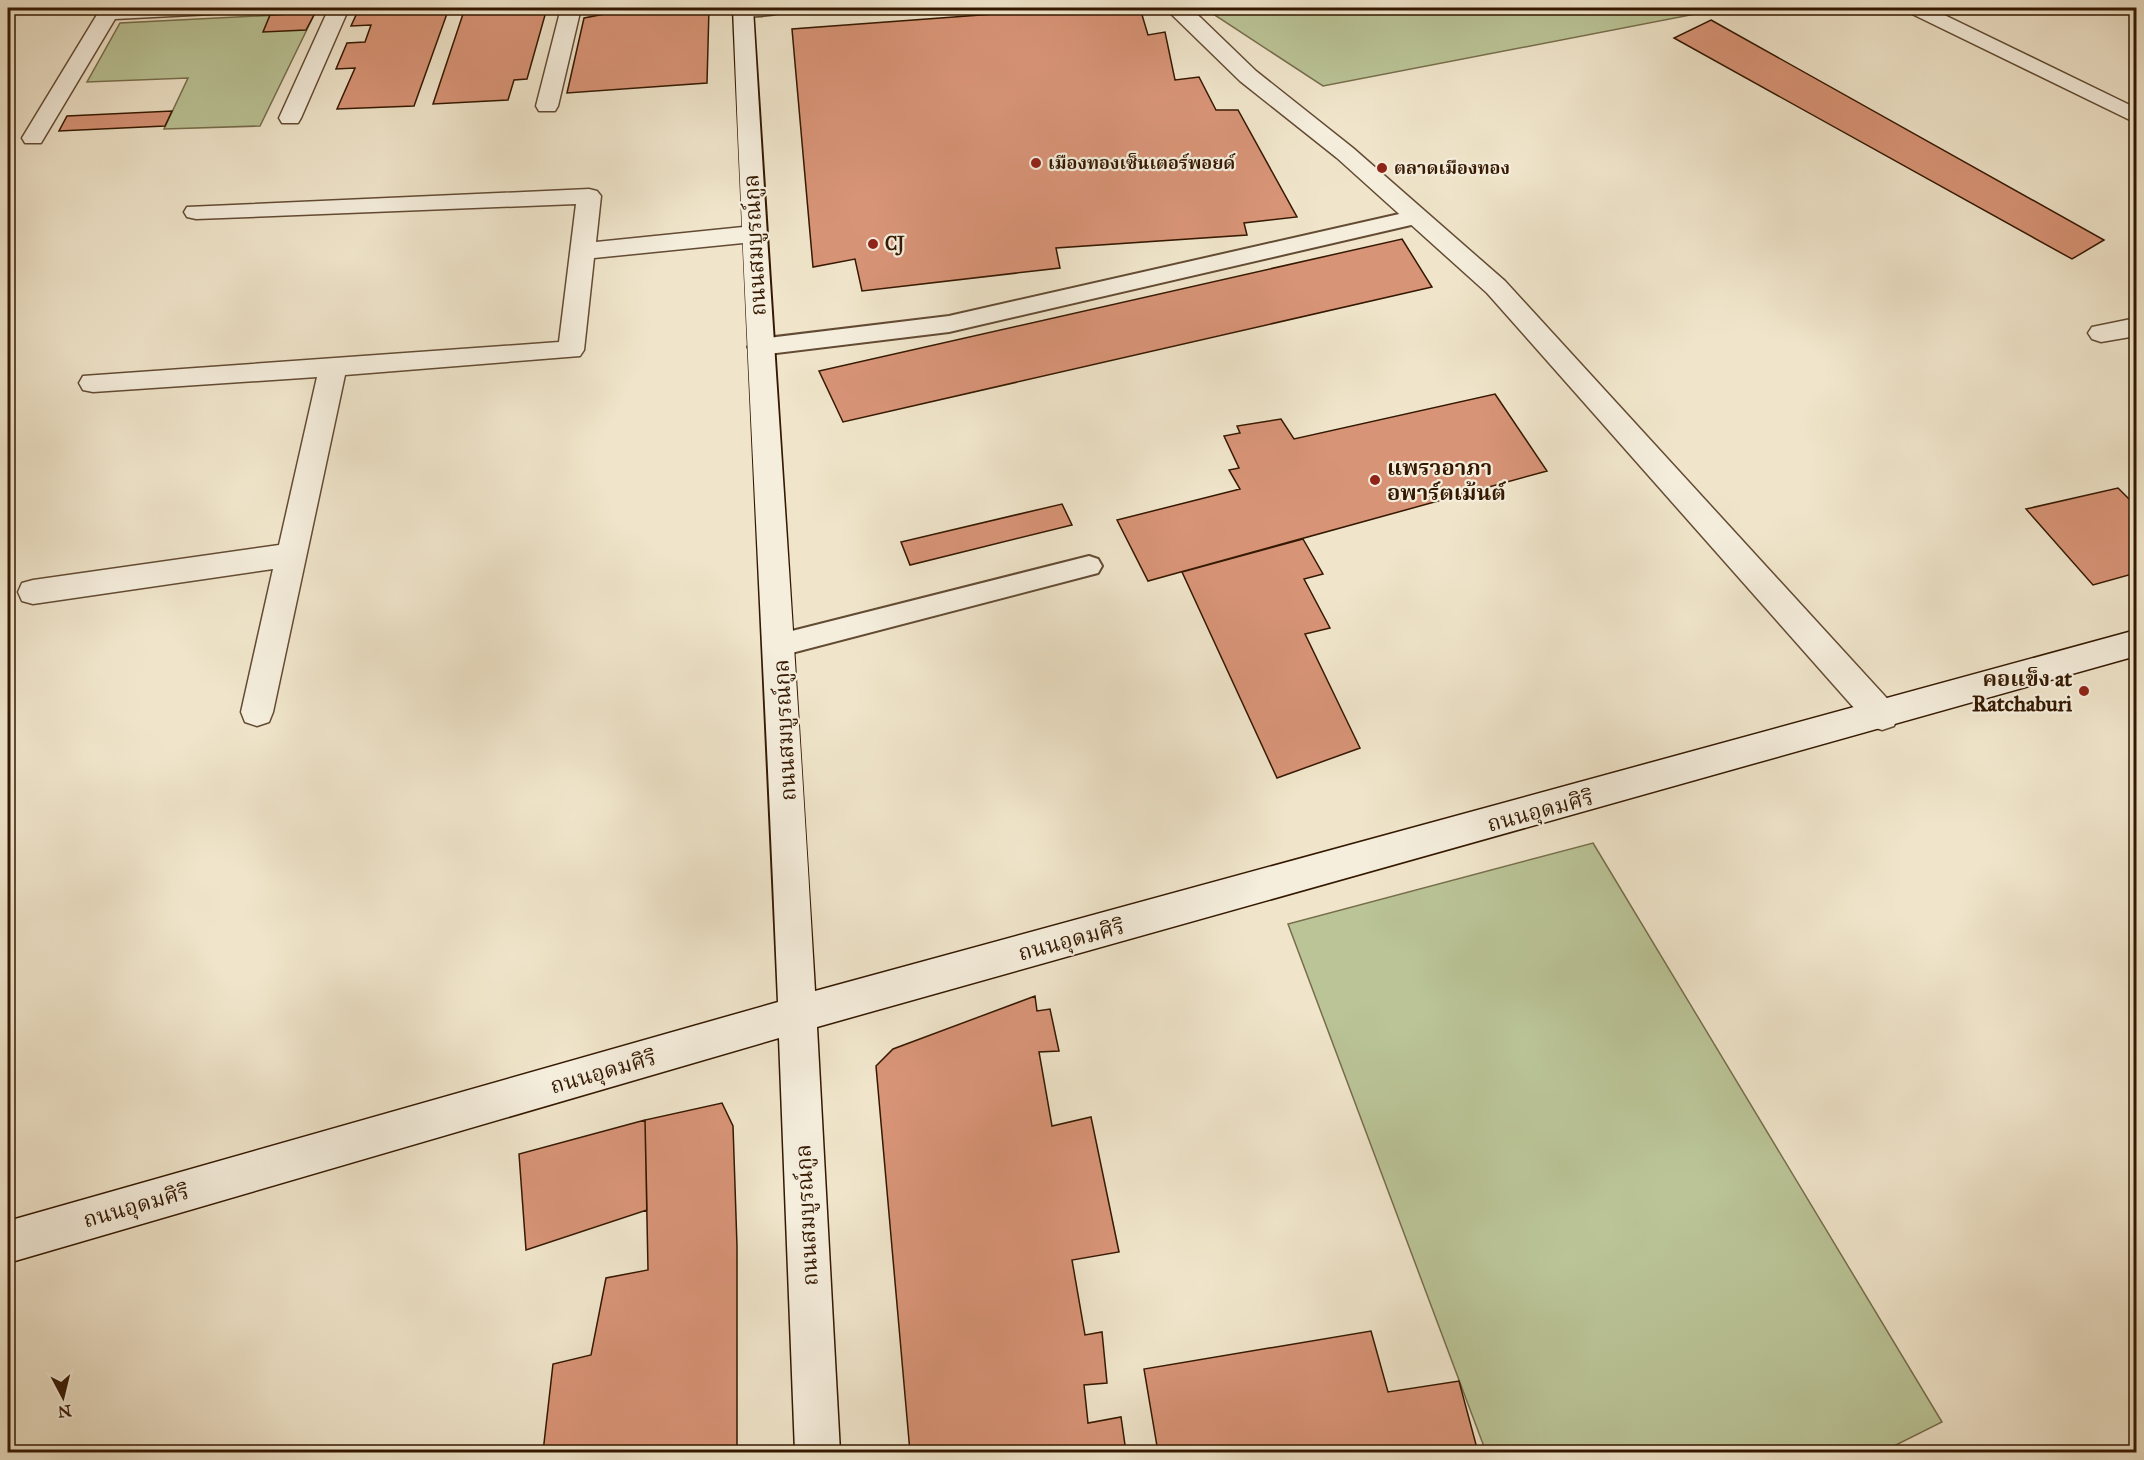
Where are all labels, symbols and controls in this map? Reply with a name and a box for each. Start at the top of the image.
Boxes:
place label: เมืองทองเซ็นเตอร์พอยด์ [1048,152,1236,174]
marker: เมืองทองเซ็นเตอร์พอยด์ [1029,156,1043,170]
place label: ตลาดเมืองทอง [1394,157,1510,179]
marker: ตลาดเมืองทอง [1375,161,1389,175]
street label: ถนนสมบูรณ์กูล [737,173,772,317]
place label: CJ [885,233,905,256]
marker: CJ [866,237,880,251]
place label: แพรวอาภา อพาร์ตเม้นต์ [1387,454,1507,506]
marker: แพรวอาภา อพาร์ตเม้นต์ [1368,473,1382,487]
street label: ถนนสมบูรณ์กูล [767,658,802,802]
place label: คอแข็ง at Ratchaburi [1972,665,2073,717]
marker: คอแข็ง at Ratchaburi [2077,684,2091,698]
street label: ถนนอุดมศิริ [1484,783,1597,839]
street label: ถนนอุดมศิริ [1015,912,1128,968]
street label: ถนนอุดมศิริ [547,1043,660,1100]
street label: ถนนสมบูรณ์กูล [789,1143,824,1287]
street label: ถนนอุดมศิริ [80,1177,193,1234]
north arrow [33,1367,93,1427]
text: N [56,1401,73,1422]

